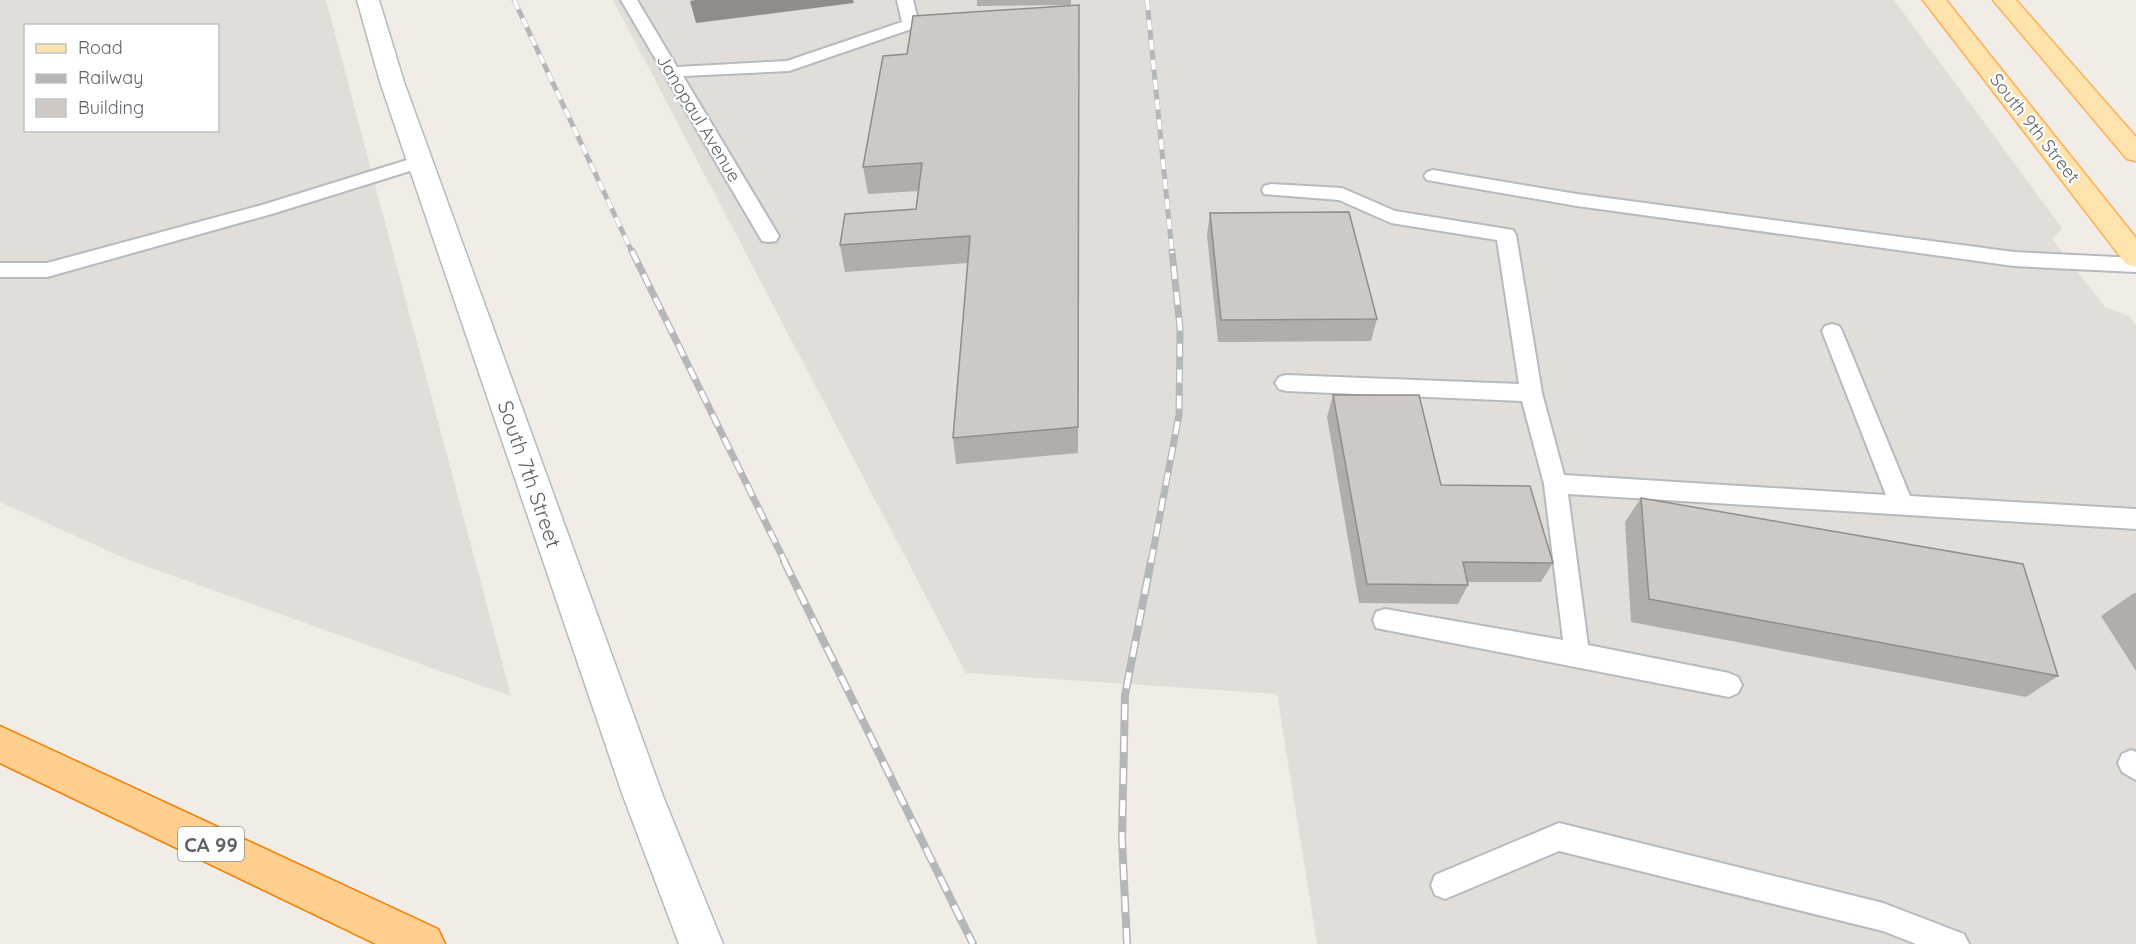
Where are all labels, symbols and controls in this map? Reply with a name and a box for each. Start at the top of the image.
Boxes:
legend [24,24,219,132]
text: Road [78,36,123,59]
street label: Janopaul Avenue [652,50,746,186]
text: Railway [78,66,144,89]
street label: South 9th Street [1985,69,2085,187]
text: Building [78,96,144,119]
street label: South 7th Street [493,397,567,551]
road number: CA 99 [178,827,244,861]

